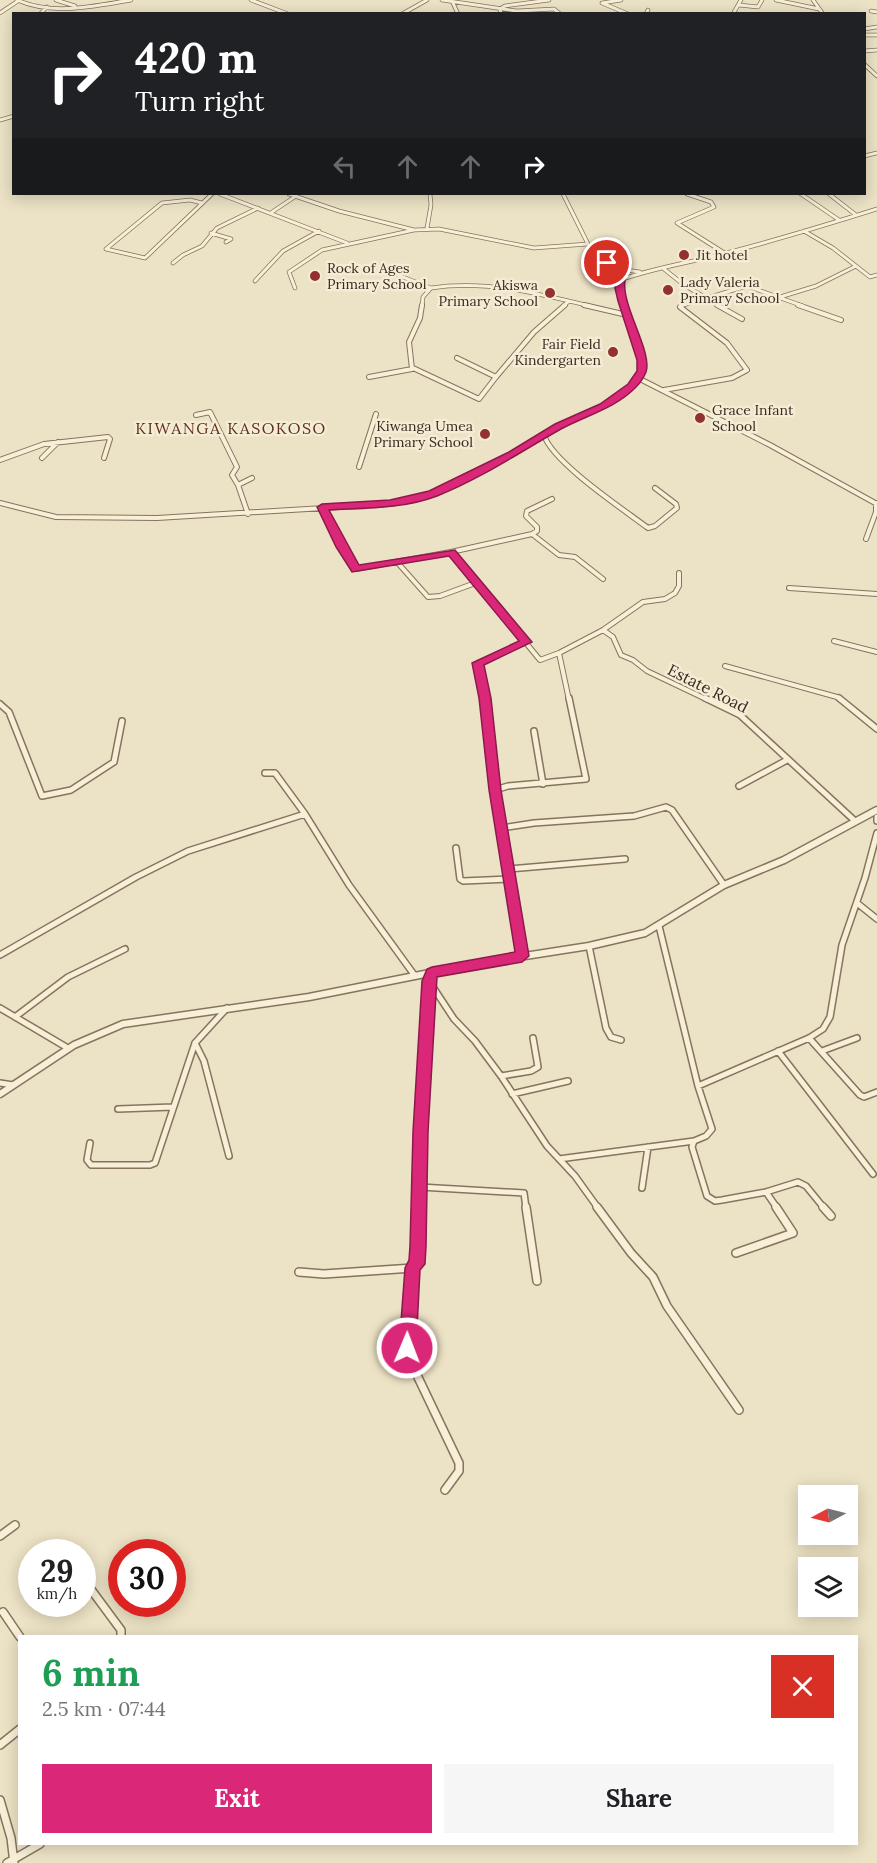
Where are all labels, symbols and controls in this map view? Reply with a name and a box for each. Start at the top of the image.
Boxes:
text: 420 m [135,31,257,85]
icon: right [36,36,114,114]
text: Turn right [135,84,264,118]
icon: left [328,150,361,183]
icon: ahead [391,150,424,183]
icon: ahead [454,150,487,183]
icon: right [517,150,550,183]
pin [581,237,632,288]
icon: arrive [590,246,623,279]
place label: Jit hotel [695,246,748,264]
marker: Jit hotel [677,248,691,262]
place label: Rock of Ages Primary School [327,259,427,293]
marker: Rock of Ages Primary School [308,269,322,283]
place label: Lady Valeria Primary School [680,273,780,307]
place label: Akiswa Primary School [438,276,538,310]
marker: Lady Valeria Primary School [661,283,675,297]
marker: Akiswa Primary School [543,286,557,300]
place label: Fair Field Kindergarten [514,335,601,369]
marker: Fair Field Kindergarten [606,345,620,359]
place label: Grace Infant School [712,401,794,435]
marker: Grace Infant School [693,411,707,425]
place label: Kiwanga Umea Primary School [373,417,473,451]
district label: KIWANGA KASOKOSO [135,418,327,438]
marker: Kiwanga Umea Primary School [478,427,492,441]
street label: Estate Road [664,659,752,717]
position arrow [375,1316,439,1380]
north arrow [798,1485,858,1545]
map controls [798,1485,858,1617]
speed limit sign: 30 [108,1539,186,1617]
text: 29 [40,1552,74,1590]
button: layers [798,1557,858,1617]
text: km/h [37,1584,77,1603]
text: 6 min [42,1650,140,1696]
button: close [771,1655,834,1718]
text: 2.5 km · 07:44 [42,1696,166,1721]
button: Exit [42,1764,432,1833]
button: Share [444,1764,834,1833]

